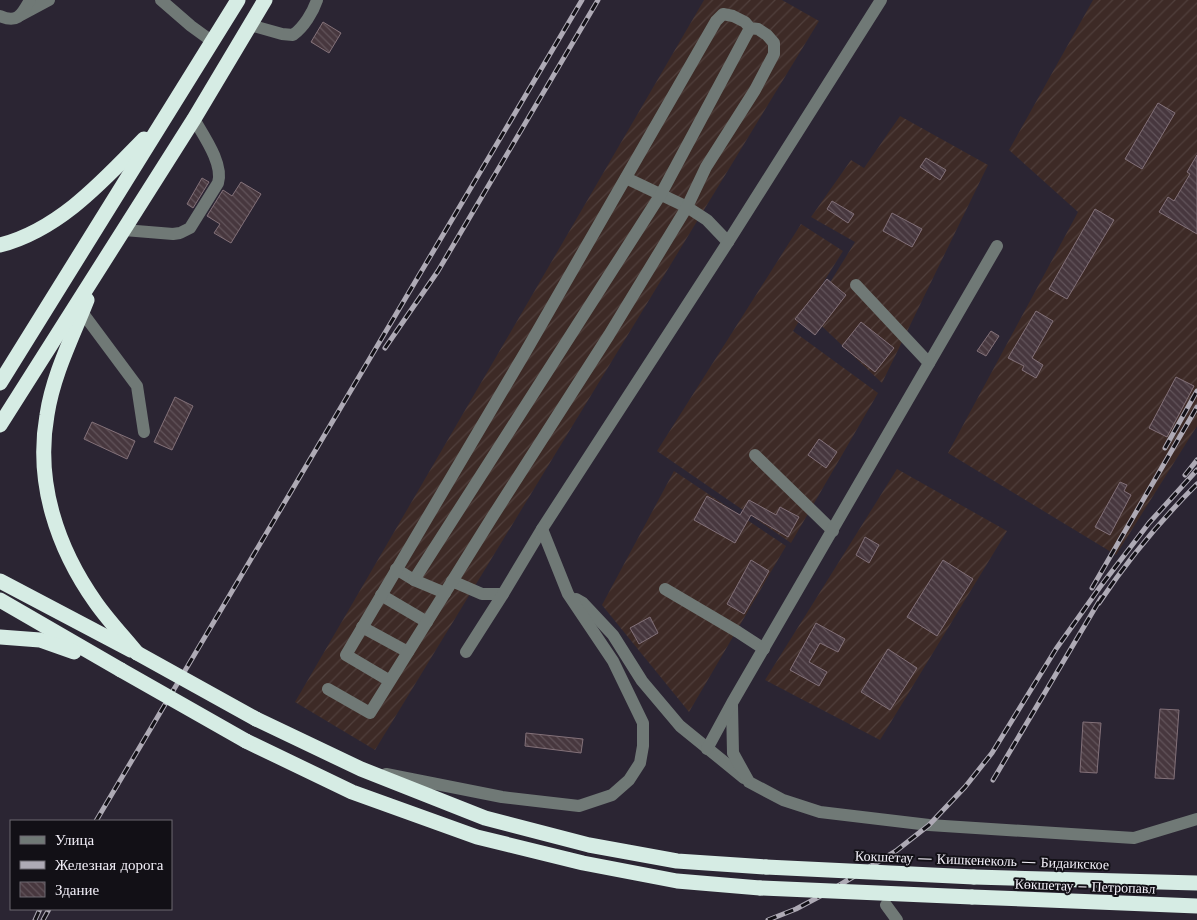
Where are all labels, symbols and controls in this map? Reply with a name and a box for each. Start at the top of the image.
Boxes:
legend [10,820,172,910]
text: Улица [55,830,94,849]
street label: Кокшетау — Кишкенеколь — Бидаикское [855,847,1109,873]
text: Железная дорога [55,855,164,874]
street label: Көкшетау – Петропавл [1014,875,1156,897]
text: Здание [55,880,99,899]

